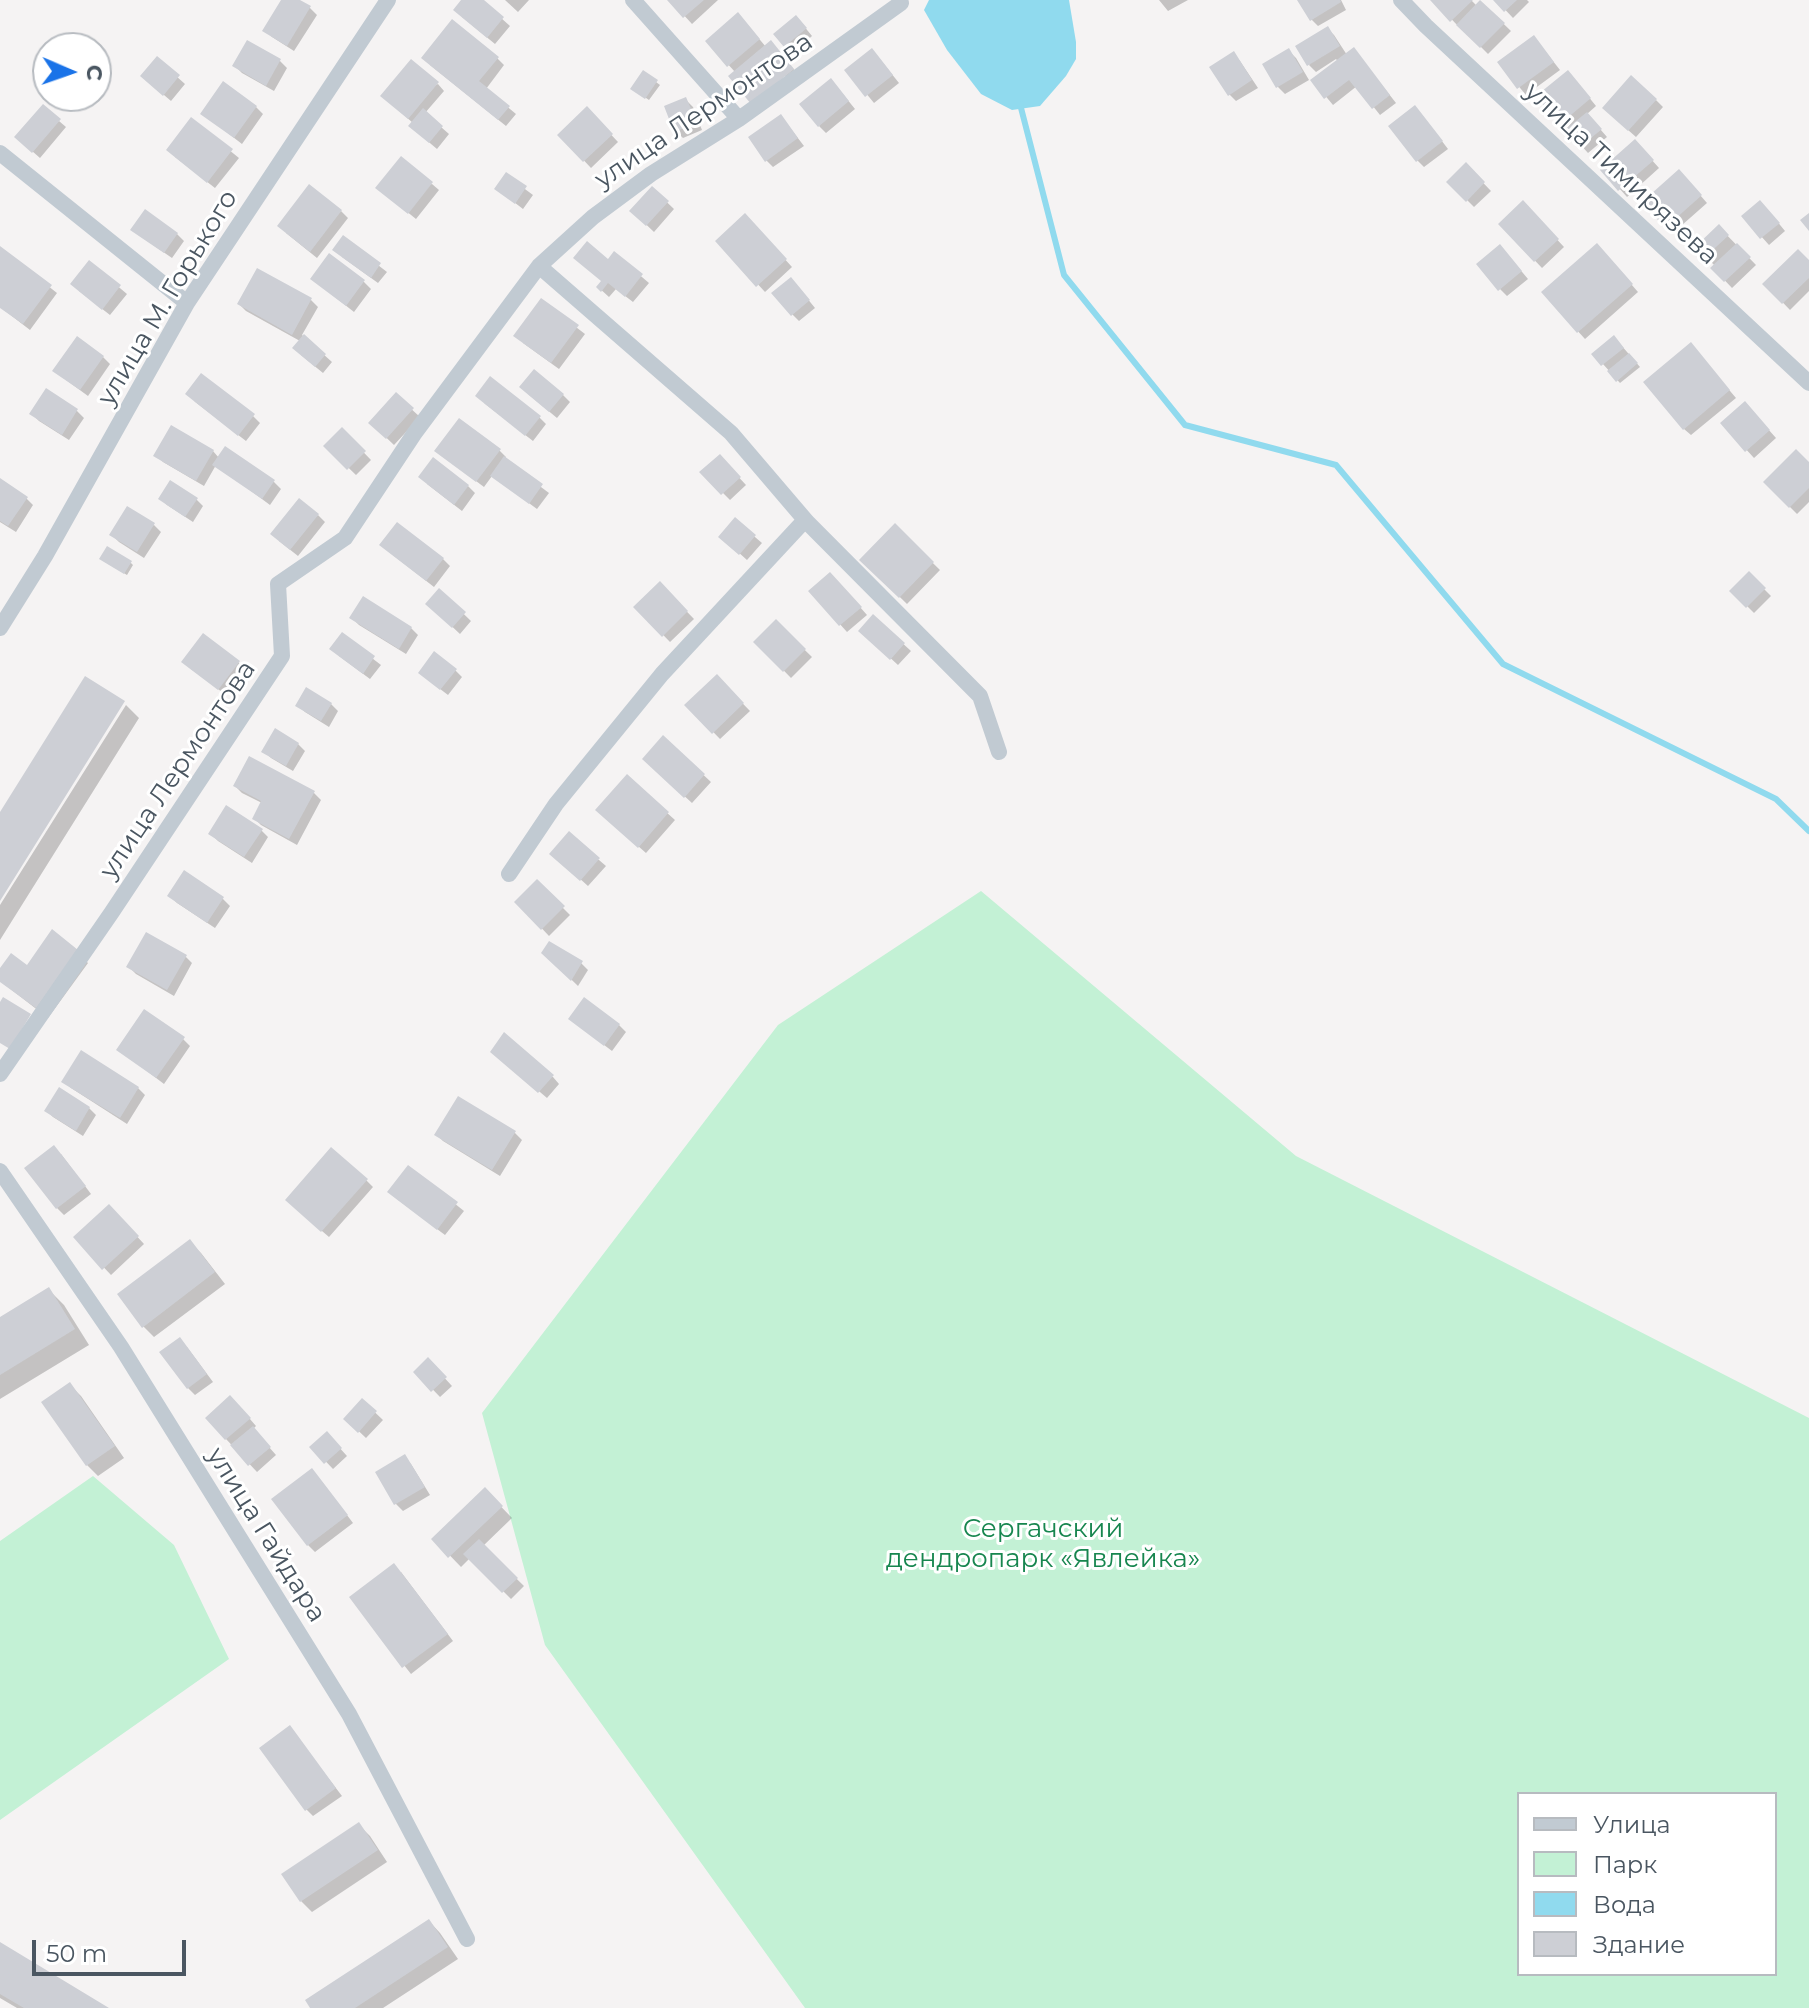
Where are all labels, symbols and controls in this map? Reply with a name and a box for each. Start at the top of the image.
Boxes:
street label: улица Лермонтова [589,26,819,196]
north arrow [32,32,112,112]
text: С [81,64,108,81]
street label: улица Тимирязева [1518,76,1724,272]
street label: улица М. Горького [91,185,245,411]
street label: улица Лермонтова [93,655,263,885]
street label: улица Гайдара [200,1442,332,1628]
park label: Сергачский дендропарк «Явлейка» [886,1513,1200,1574]
legend [1517,1792,1777,1976]
text: Улица [1593,1810,1671,1839]
text: Парк [1593,1850,1657,1879]
text: Вода [1593,1890,1656,1919]
scale bar [36,1924,190,1974]
text: Здание [1593,1930,1685,1959]
text: 50 m [46,1939,107,1968]

